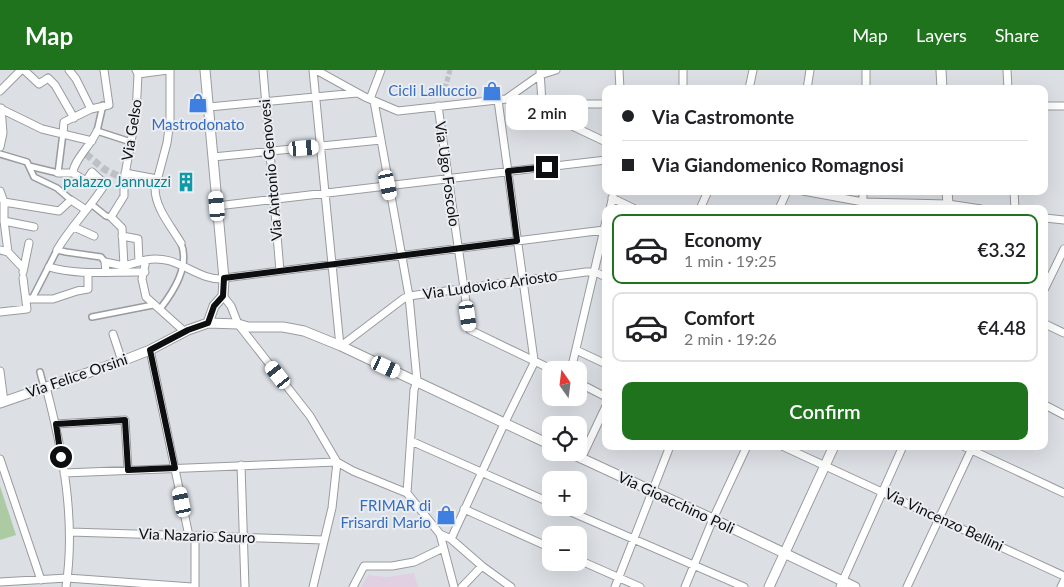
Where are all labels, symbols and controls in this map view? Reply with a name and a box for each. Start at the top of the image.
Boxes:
text: Map [25,21,73,50]
text: Map [852,24,888,46]
text: Layers [916,24,967,46]
text: Share [995,24,1039,46]
shop icon: Cicli Lalluccio [481,80,503,102]
place label: Cicli Lalluccio [388,81,477,99]
shop icon: Mastrodonato [187,92,209,114]
callout: 2 min [506,94,588,129]
street label: Via Gelso [117,98,145,162]
street label: Via Antonio Genovesi [255,99,285,242]
text: 2 min [527,103,567,122]
text: Via Castromonte [652,105,794,128]
place label: Mastrodonato [151,115,245,133]
street label: Via Ugo Foscolo [432,120,464,228]
car [288,139,319,157]
text: Via Giandomenico Romagnosi [652,153,904,176]
route end [536,156,558,178]
car [377,169,398,201]
building icon: palazzo Jannuzzi [175,171,197,193]
place label: palazzo Jannuzzi [63,172,171,190]
car [208,190,225,222]
icon: car [624,227,669,272]
text: Economy [684,228,762,251]
text: €3.32 [977,238,1026,261]
text: 1 min · 19:25 [684,251,777,270]
street label: Via Ludovico Ariosto [421,266,558,302]
car [458,300,477,332]
icon: car [624,305,669,350]
text: Comfort [684,306,755,329]
text: €4.48 [977,316,1026,339]
text: 2 min · 19:26 [684,329,777,348]
street label: Via Felice Orsini [24,349,130,401]
car [369,354,402,380]
car [262,359,293,391]
north arrow [542,361,588,406]
map controls [542,361,587,571]
button: Confirm [622,382,1028,440]
button: locate [542,416,587,461]
route start [50,446,72,468]
street label: Via Gioacchino Poli [615,467,738,537]
button: + [542,471,587,516]
street label: Via Vincenzo Bellini [882,484,1007,555]
car [171,486,192,518]
place label: FRIMAR di Frisardi Mario [340,496,431,531]
shop icon: FRIMAR di Frisardi Mario [435,504,457,526]
street label: Via Nazario Sauro [138,524,256,546]
button: − [542,526,587,571]

